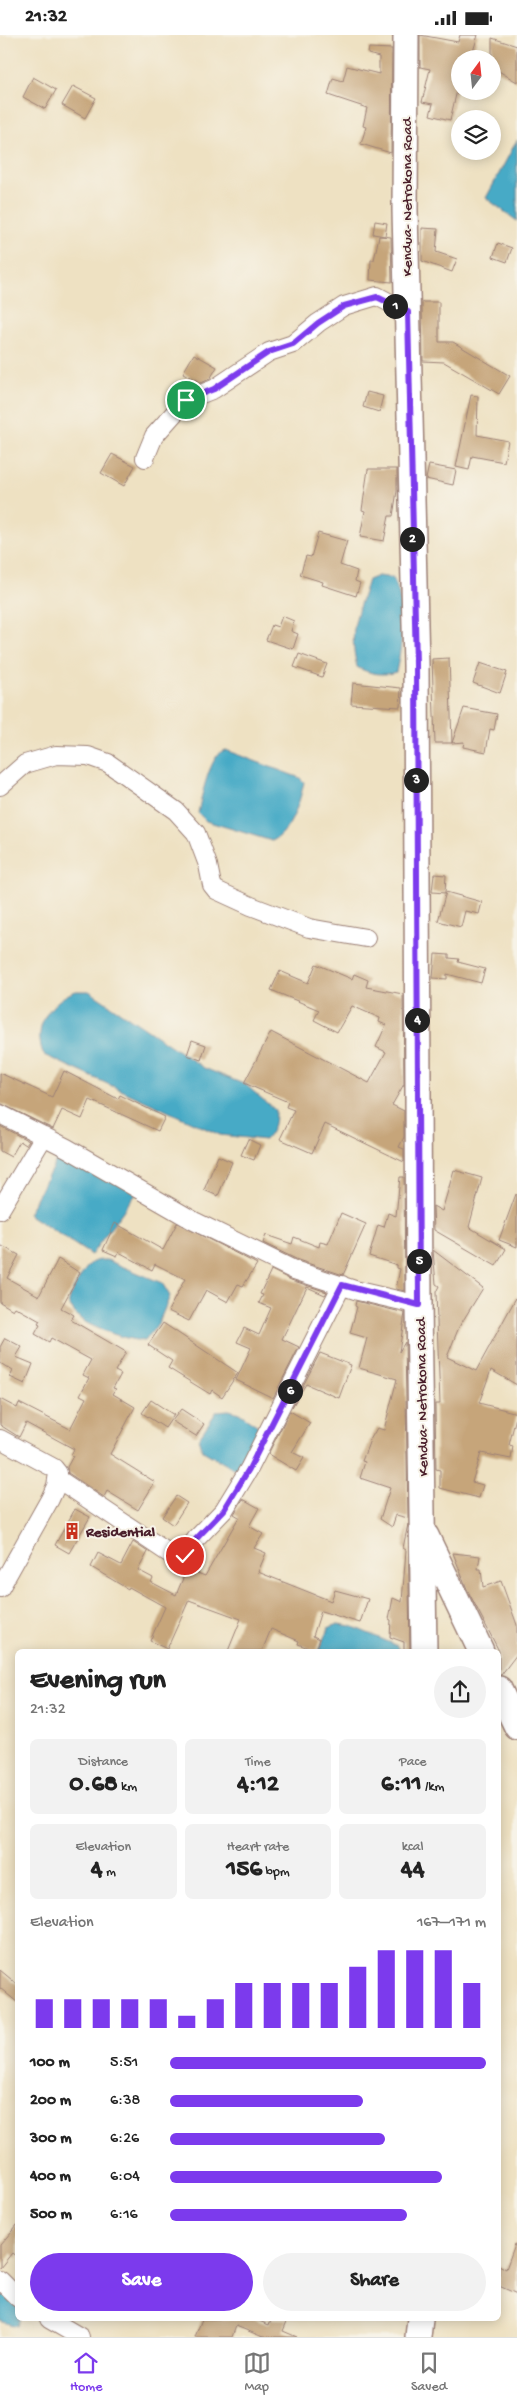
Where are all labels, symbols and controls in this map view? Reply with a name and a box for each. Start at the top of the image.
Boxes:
text: 21:32 [25,6,67,29]
north arrow [451,50,501,100]
map controls [451,50,501,160]
button: layers [451,110,501,160]
street label: Kendua- Netrokona Road [399,117,417,276]
pin: 1 [382,293,408,319]
text: 1 [393,298,398,315]
pin [165,379,207,421]
icon: arrive [172,386,200,414]
pin: 2 [400,527,424,551]
text: 2 [409,531,416,548]
pin: 3 [404,767,428,793]
text: 3 [413,772,420,789]
pin: 4 [404,1007,430,1033]
text: 4 [414,1012,421,1029]
pin: 5 [406,1249,432,1273]
text: 5 [416,1253,423,1270]
street label: Kendua- Netrokona Road [413,1316,433,1476]
pin: 6 [278,1379,302,1403]
text: 6 [287,1383,294,1400]
building icon: Residential [62,1521,82,1541]
place label: Residential [85,1524,156,1542]
pin [164,1535,206,1577]
icon: check [171,1542,199,1570]
text: Evening run [30,1665,166,1698]
button: share [434,1666,486,1718]
text: 21:32 [30,1701,65,1720]
text: Distance [79,1754,128,1771]
text: Time [245,1754,271,1771]
text: Pace [399,1754,426,1771]
text: 0.68 [69,1771,118,1800]
text: 4:12 [237,1771,279,1800]
text: 6:11 [381,1771,422,1800]
text: km [118,1779,137,1796]
text: /km [422,1779,444,1796]
text: Elevation [76,1839,131,1856]
text: Heart rate [227,1839,289,1856]
text: kcal [402,1839,424,1856]
text: 4 [91,1856,103,1885]
text: 156 [226,1856,262,1885]
text: 44 [401,1856,425,1885]
text: m [103,1864,116,1881]
text: bpm [262,1864,290,1881]
text: Elevation [30,1914,94,1933]
text: 167–171 m [417,1914,486,1933]
text: 100 m [30,2054,70,2073]
text: 5:51 [110,2054,138,2073]
text: 200 m [30,2092,71,2111]
text: 6:38 [110,2092,140,2111]
text: 300 m [30,2130,72,2149]
text: 6:26 [110,2130,139,2149]
text: 400 m [30,2168,71,2187]
text: 6:04 [110,2168,140,2187]
text: 500 m [30,2206,72,2225]
text: 6:16 [110,2206,138,2225]
button: Save [30,2253,253,2311]
button: Share [263,2253,486,2311]
tab: Home [70,2349,103,2396]
tab: Map [243,2349,271,2396]
tab: Saved [411,2349,447,2396]

